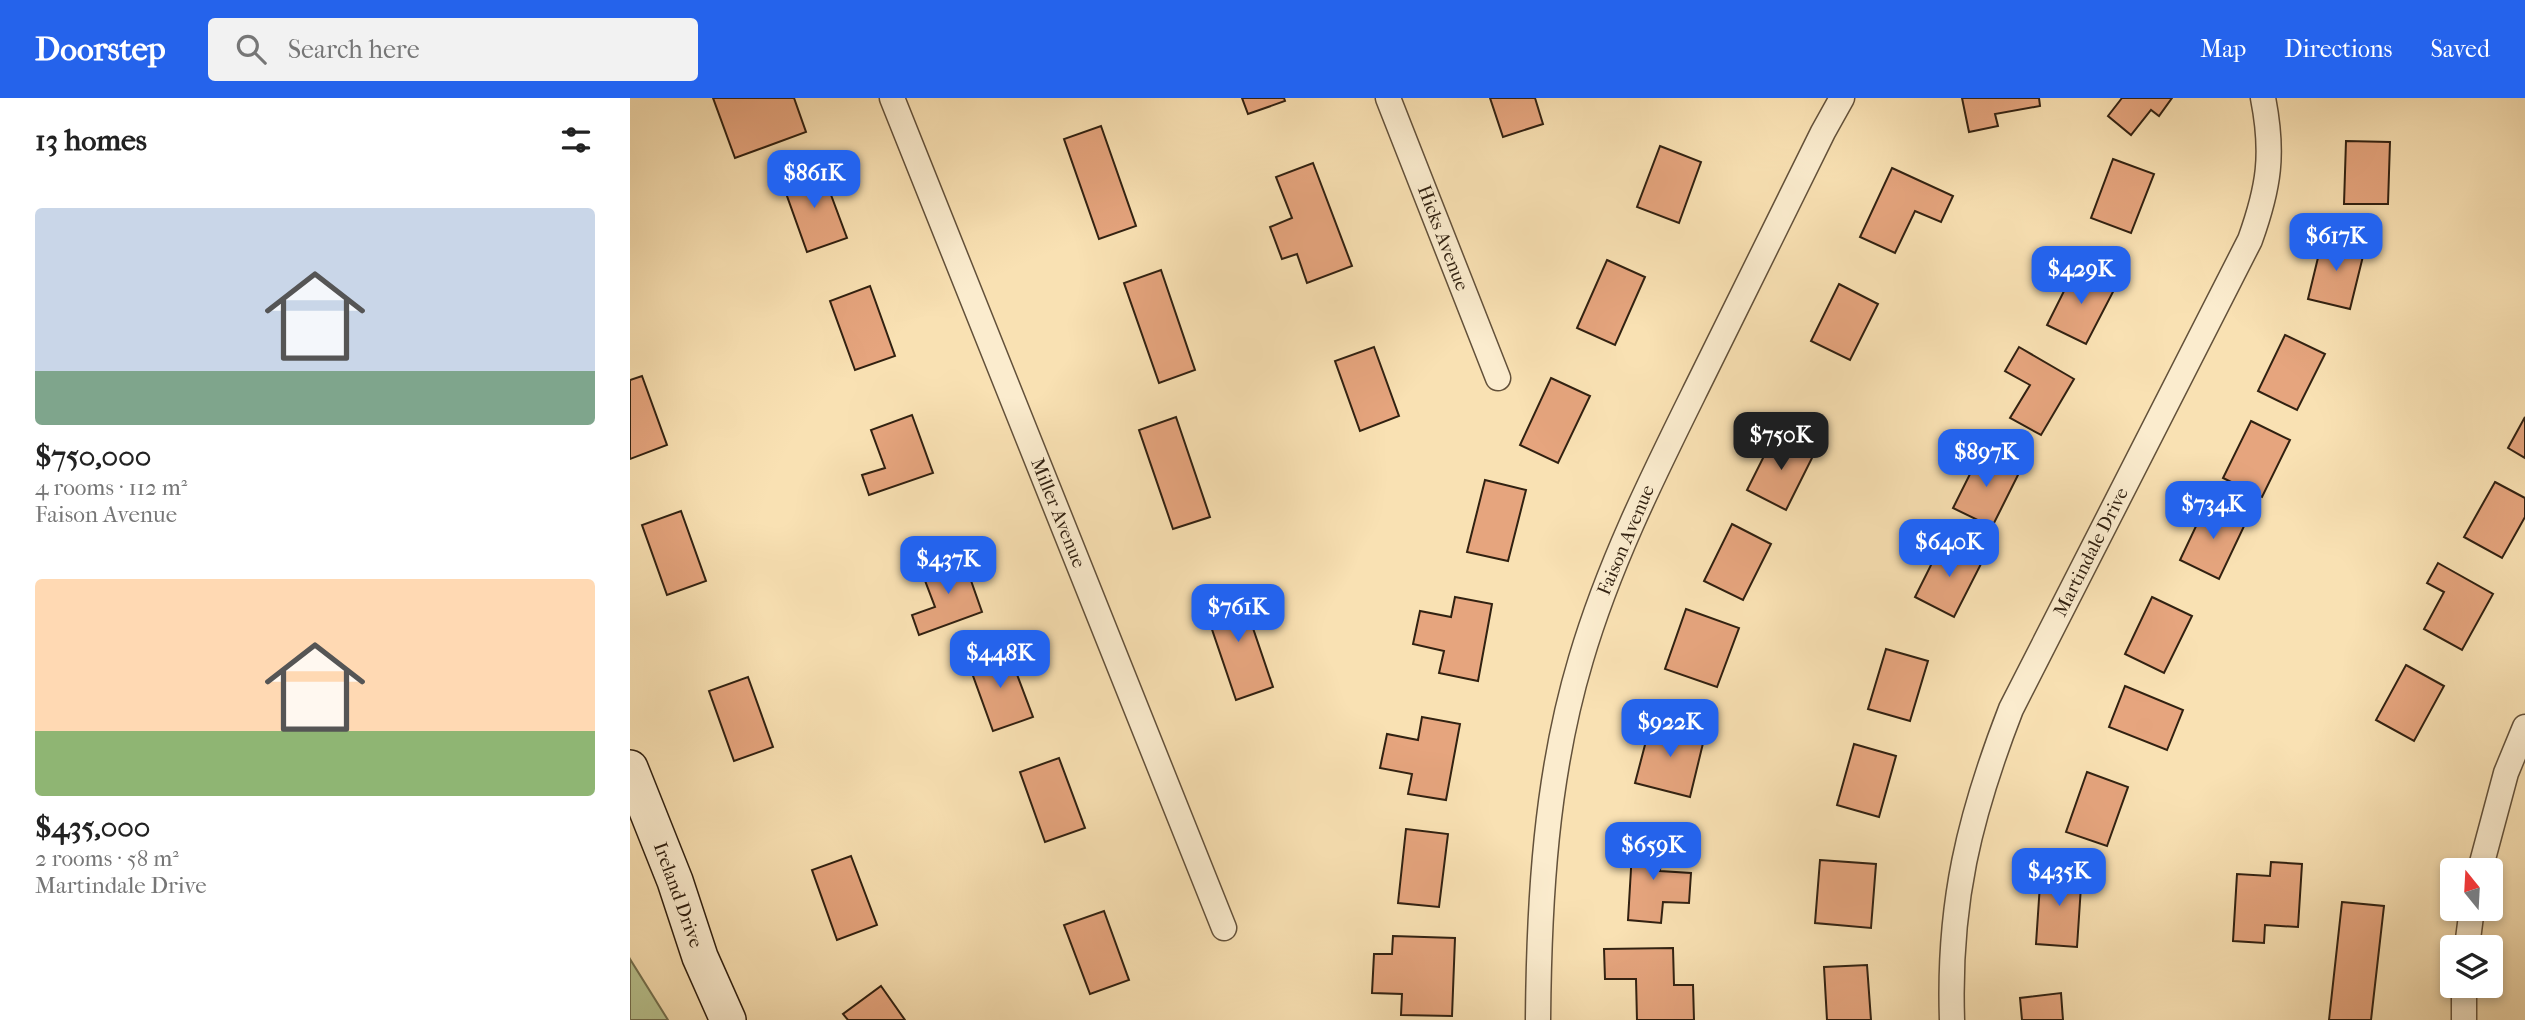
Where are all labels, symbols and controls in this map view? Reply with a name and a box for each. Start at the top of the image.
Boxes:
search box [208,18,698,81]
text: Doorstep [35,30,166,69]
icon: search [232,30,270,68]
text: Search here [288,34,420,65]
text: Map [2200,35,2246,63]
text: Directions [2284,35,2392,63]
text: Saved [2430,35,2490,63]
icon: filters [557,121,595,159]
text: 13 homes [35,123,147,158]
pin: $861K [765,150,863,210]
text: $861K [783,159,845,186]
street label: Hicks Avenue [1413,182,1473,294]
pin: $617K [2287,214,2385,273]
text: $617K [2305,222,2367,249]
pin: $429K [2032,246,2130,306]
icon: home [252,253,378,379]
text: $429K [2048,255,2114,282]
pin: $750K [1732,412,1830,472]
text: $750K [1749,421,1813,448]
pin: $897K [1937,430,2035,489]
text: $897K [1954,438,2018,465]
text: $750,000 [35,439,151,474]
street label: Miller Avenue [1026,455,1090,571]
text: 4 rooms · 112 m² [35,474,187,501]
street label: Faison Avenue [1593,482,1659,598]
pin: $734K [2164,482,2262,541]
street label: Martindale Drive [2049,484,2133,620]
text: $734K [2181,490,2245,517]
text: Faison Avenue [35,501,177,528]
pin: $640K [1900,519,1998,579]
text: $640K [1915,528,1983,555]
pin: $437K [899,536,997,596]
text: $437K [916,545,980,572]
pin: $761K [1189,584,1287,644]
text: $761K [1207,593,1269,620]
icon: home [252,624,378,750]
pin: $448K [951,630,1049,690]
text: $448K [966,639,1034,666]
pin: $922K [1621,700,1719,759]
text: $922K [1637,708,1703,735]
text: $435,000 [35,810,150,845]
pin: $659K [1604,822,1702,882]
text: $659K [1621,831,1685,858]
street label: Ireland Drive [649,839,707,951]
text: 2 rooms · 58 m² [35,845,179,872]
pin: $435K [2010,848,2108,908]
text: $435K [2028,857,2090,884]
north arrow [2440,858,2502,920]
map controls [2440,858,2503,998]
text: Martindale Drive [35,872,207,899]
button: layers [2440,935,2503,998]

